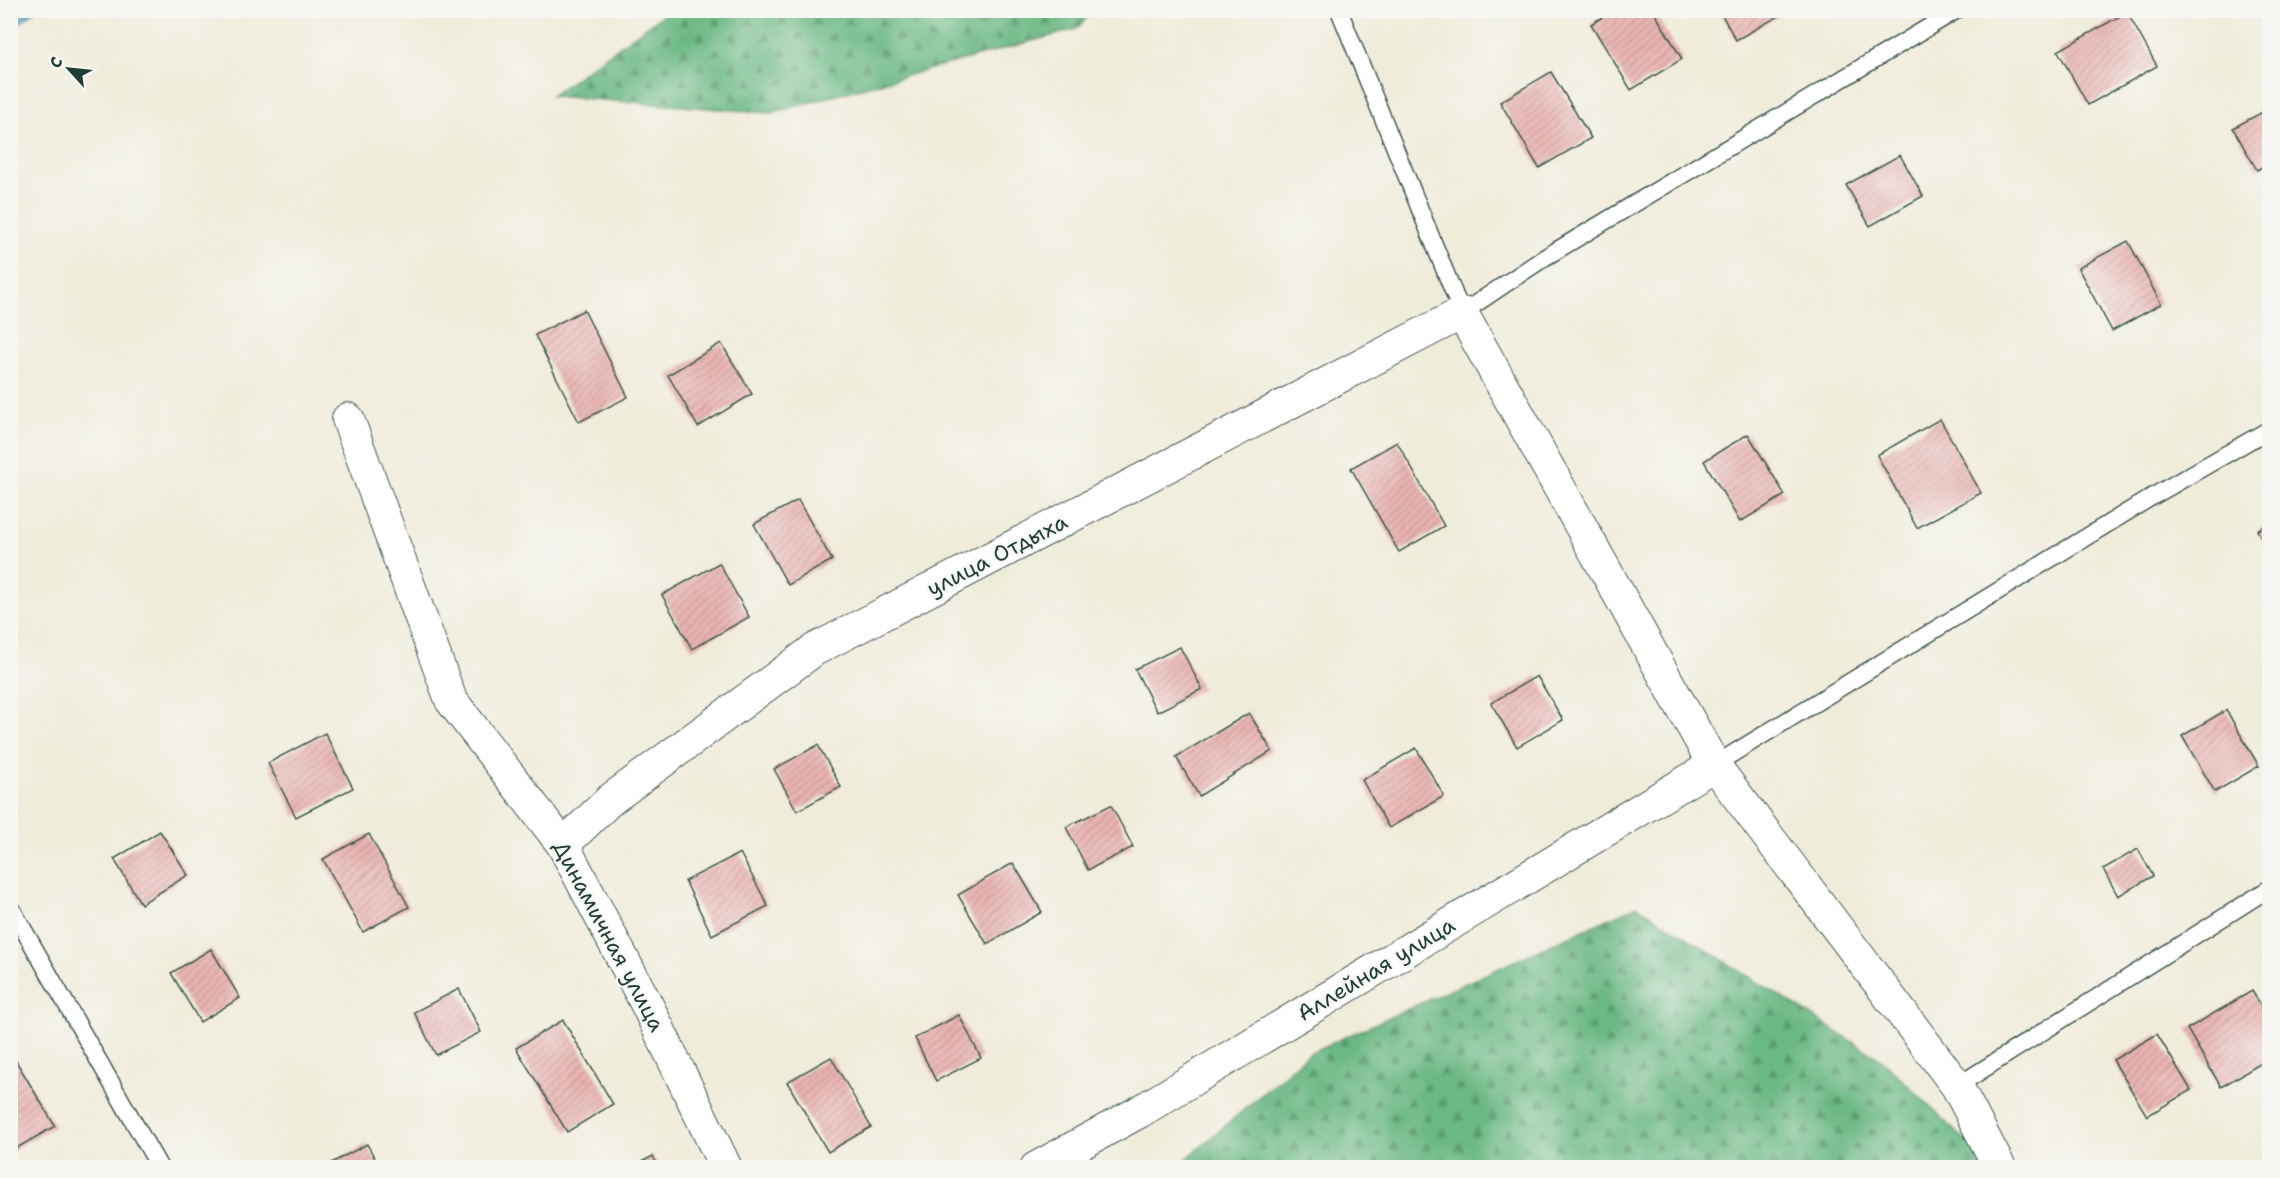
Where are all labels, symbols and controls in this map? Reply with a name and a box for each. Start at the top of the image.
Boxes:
north arrow [39,39,99,99]
text: С [44,53,68,72]
street label: улица Отдыха [922,507,1073,603]
street label: Динамичная улица [546,835,672,1037]
street label: Аллейная улица [1292,910,1461,1028]

